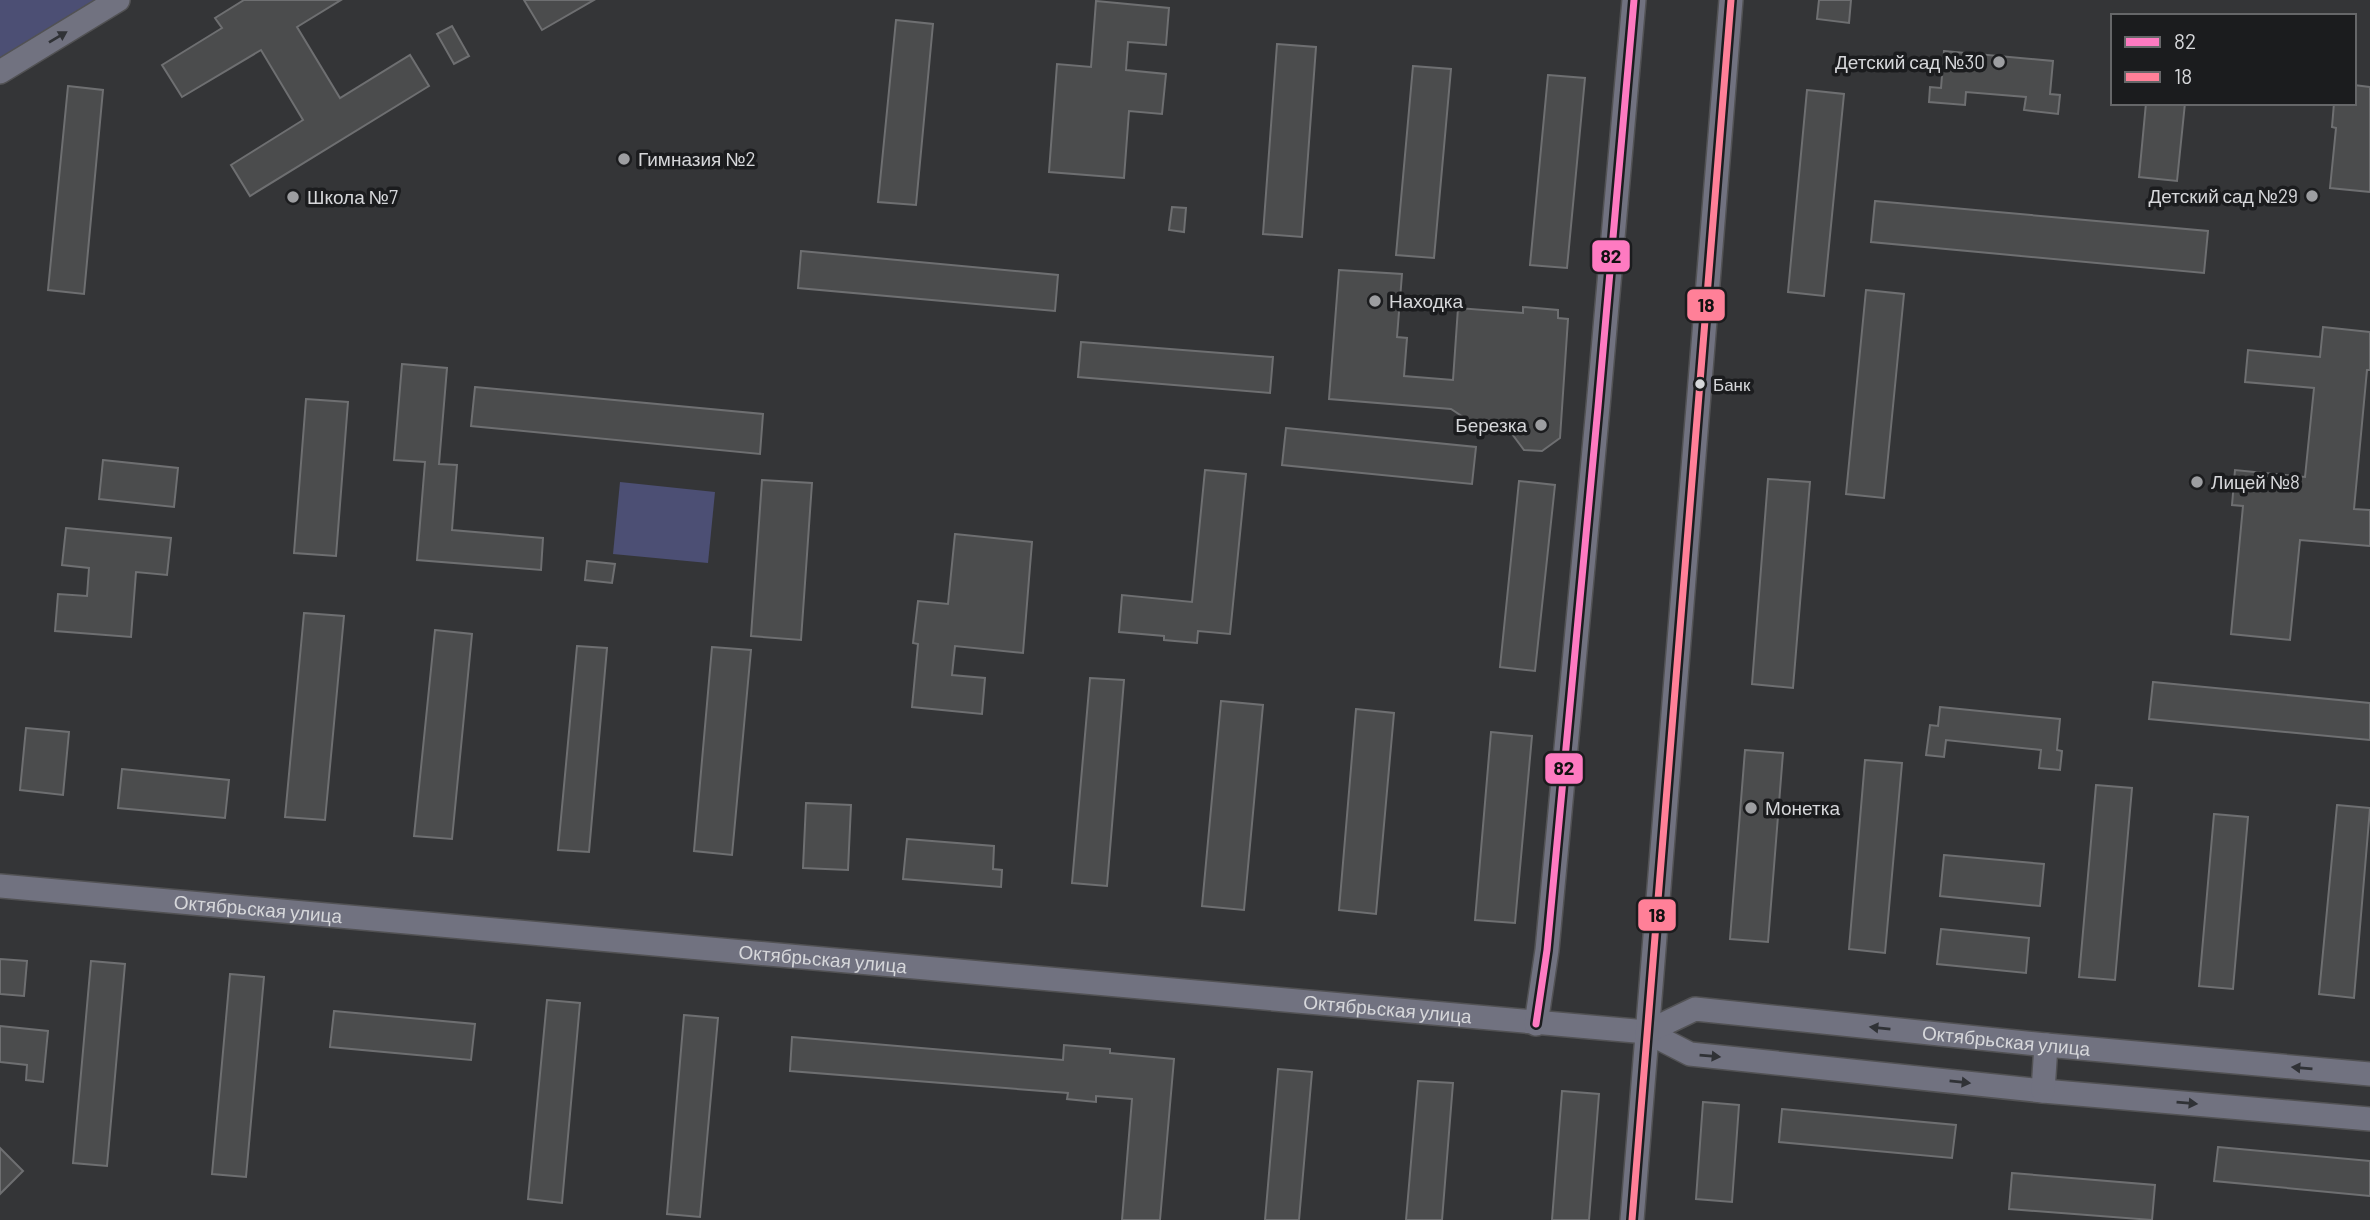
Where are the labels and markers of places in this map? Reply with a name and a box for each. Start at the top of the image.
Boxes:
place label: Детский сад №30 [1835,50,1985,73]
marker: Детский сад №30 [1991,54,2007,70]
place label: Гимназия №2 [638,147,756,170]
marker: Гимназия №2 [616,151,632,167]
place label: Детский сад №29 [2148,184,2298,207]
place label: Школа №7 [307,185,398,208]
marker: Детский сад №29 [2304,188,2320,204]
marker: Школа №7 [285,189,301,205]
place label: Находка [1389,289,1464,312]
marker: Находка [1367,293,1383,309]
place label: Банк [1713,374,1751,394]
marker: Банк [1693,377,1707,391]
place label: Березка [1455,413,1527,436]
marker: Березка [1533,417,1549,433]
place label: Лицей №8 [2211,470,2300,493]
marker: Лицей №8 [2189,474,2205,490]
place label: Монетка [1765,796,1840,819]
marker: Монетка [1743,800,1759,816]

